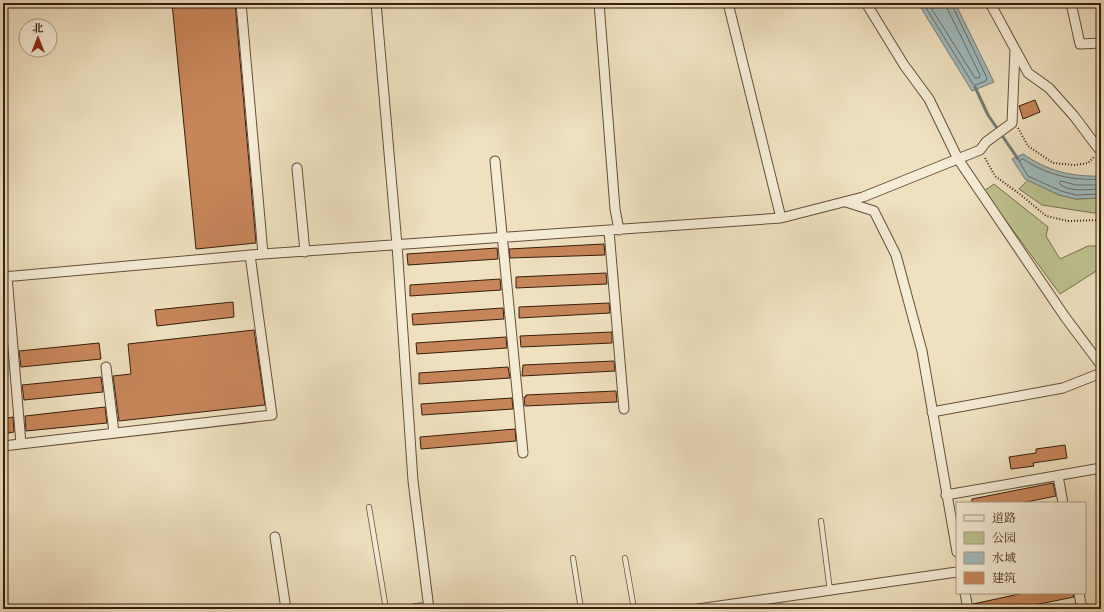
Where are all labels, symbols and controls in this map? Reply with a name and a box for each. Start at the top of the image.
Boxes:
north arrow [18,18,58,58]
text: 北 [33,22,44,35]
legend [956,502,1086,594]
text: 道路 [992,511,1016,525]
text: 公园 [992,531,1016,545]
text: 水域 [992,551,1016,565]
text: 建筑 [992,571,1016,585]

